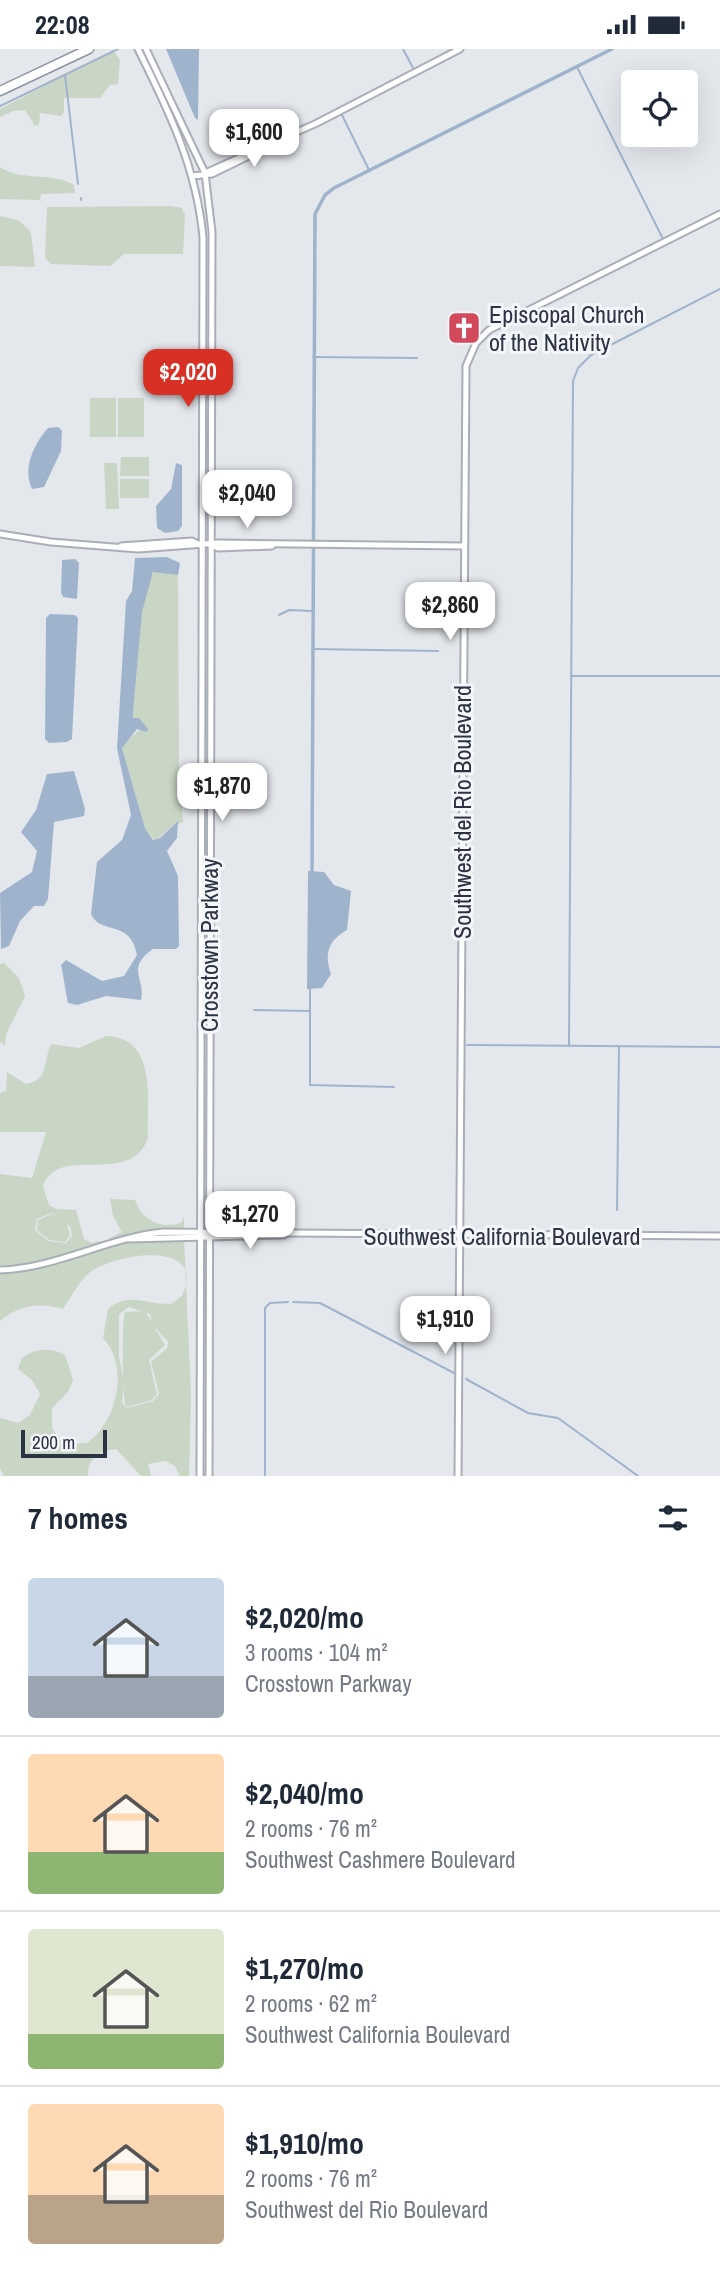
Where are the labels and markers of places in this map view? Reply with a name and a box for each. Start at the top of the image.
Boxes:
pin: $1,600 [197,109,311,169]
place label: Episcopal Church of the Nativity [489,298,644,358]
church icon: Episcopal Church of the Nativity [445,309,483,347]
pin: $2,020 [131,349,245,409]
pin: $2,040 [190,470,304,530]
pin: $2,860 [393,583,507,642]
pin: $1,870 [165,763,279,823]
pin: $1,270 [193,1191,307,1251]
pin: $1,910 [388,1297,502,1356]

